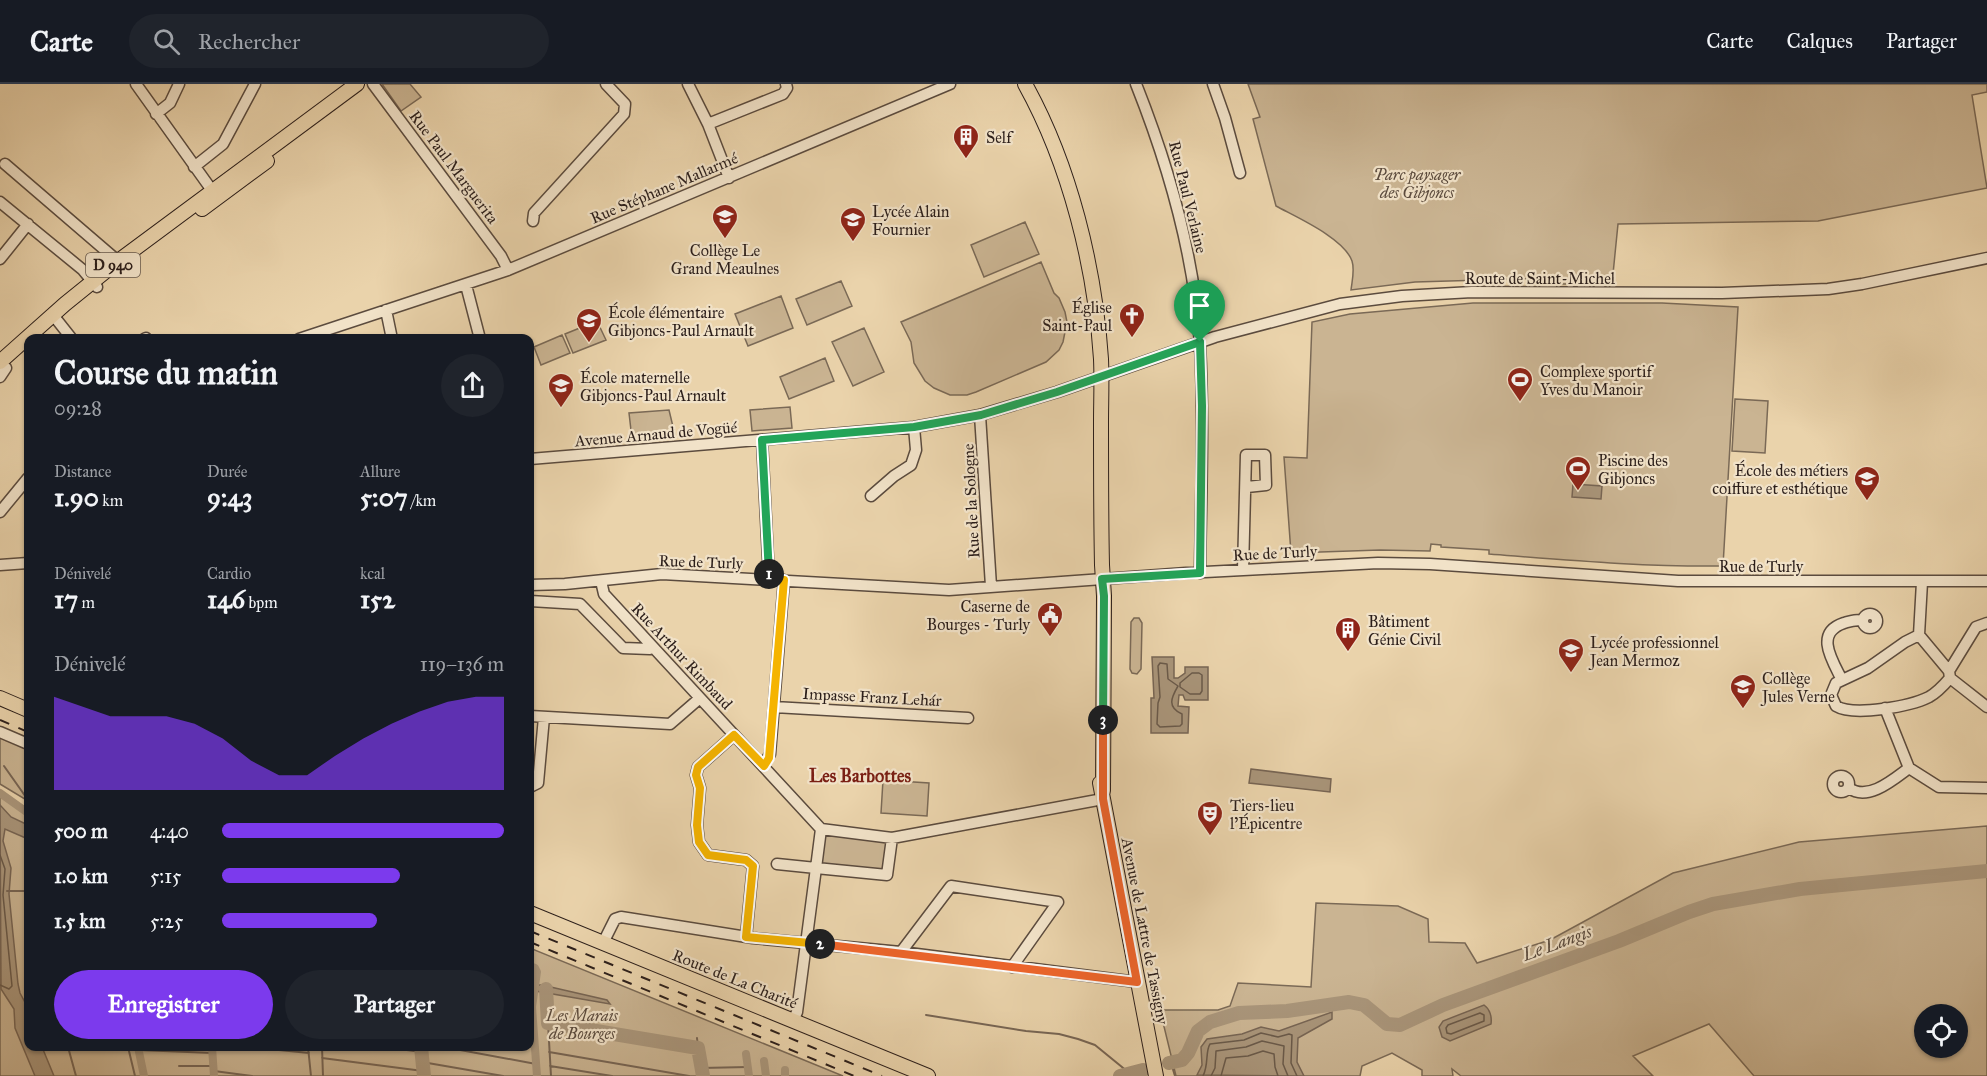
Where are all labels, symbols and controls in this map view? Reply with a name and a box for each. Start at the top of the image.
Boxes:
search box [129,14,549,68]
text: Carte [30,24,93,59]
icon: search [150,25,183,58]
text: Rechercher [198,28,300,55]
text: Carte [1706,28,1753,54]
text: Calques [1786,28,1853,54]
text: Partager [1886,28,1957,54]
street label: Rue Paul Marguerita [405,107,503,228]
building icon: Self [951,122,981,160]
place label: Self [986,128,1014,147]
street label: Rue Paul Verlaine [1165,139,1211,255]
street label: Rue Stéphane Mallarmé [587,148,741,228]
park label: Parc paysager des Gibjoncs [1373,165,1462,203]
school or university icon: Collège Le Grand Meaulnes [710,202,740,240]
place label: Lycée Alain Fournier [872,202,950,239]
school or university icon: Lycée Alain Fournier [838,205,868,243]
place label: Collège Le Grand Meaulnes [671,241,779,278]
road number: D 940 [86,253,140,277]
street label: Route de Saint-Michel [1465,269,1616,288]
pin [1174,280,1225,342]
icon: arrive [1183,289,1216,322]
place label: Église Saint-Paul [1042,296,1113,335]
place label: École élémentaire Gibjoncs-Paul Arnault [608,301,755,340]
church icon: Église Saint-Paul [1117,301,1147,339]
school or university icon: École élémentaire Gibjoncs-Paul Arnault [574,306,604,344]
text: Course du matin [54,353,278,393]
button: share [441,354,504,417]
place label: Complexe sportif Yves du Manoir [1540,362,1654,399]
sports icon: Complexe sportif Yves du Manoir [1505,365,1535,403]
place label: École maternelle Gibjoncs-Paul Arnault [580,366,727,405]
school or university icon: École maternelle Gibjoncs-Paul Arnault [546,371,576,409]
text: 09:28 [54,396,102,420]
street label: Avenue Arnaud de Vogüé [573,417,738,452]
street label: Rue de la Sologne [958,443,984,559]
place label: Piscine des Gibjoncs [1598,451,1668,488]
sports icon: Piscine des Gibjoncs [1563,454,1593,492]
place label: École des métiers coiffure et esthétique [1712,459,1848,499]
text: Distance [54,462,111,481]
text: Durée [207,462,247,481]
text: Allure [360,462,400,481]
school or university icon: École des métiers coiffure et esthétique [1852,464,1882,502]
text: 1.90 [54,481,99,513]
text: 9:43 [207,481,252,513]
text: 5:07 [360,481,408,513]
text: km [99,491,123,510]
text: /km [408,491,436,510]
street label: Rue de Turly [1232,541,1318,565]
street label: Rue de Turly [658,551,744,573]
street label: Rue de Turly [1719,557,1804,576]
pin: 1 [754,559,784,589]
text: Dénivelé [54,564,111,583]
text: Cardio [207,564,251,583]
text: kcal [360,564,385,583]
text: 1 [766,564,772,583]
text: 17 [54,583,78,615]
text: 146 [207,583,245,615]
text: 152 [360,583,395,615]
text: m [78,593,95,612]
text: bpm [245,593,278,612]
place label: Caserne de Bourges - Turly [927,597,1031,635]
street label: Rue Arthur Rimbaud [628,599,736,713]
public building icon: Caserne de Bourges - Turly [1035,600,1065,638]
place label: Bâtiment Génie Civil [1368,612,1442,649]
building icon: Bâtiment Génie Civil [1333,615,1363,653]
place label: Lycée professionnel Jean Mermoz [1588,633,1720,671]
school or university icon: Lycée professionnel Jean Mermoz [1556,636,1586,674]
text: Dénivelé [54,652,126,676]
text: 119–136 m [420,652,504,676]
place label: Collège Jules Verne [1760,669,1835,707]
school or university icon: Collège Jules Verne [1728,672,1758,710]
street label: Impasse Franz Lehár [802,684,942,710]
pin: 3 [1088,705,1118,735]
text: 3 [1100,710,1106,729]
district label: Les Barbottes [809,765,912,787]
place label: Tiers-lieu l'Épicentre [1230,796,1303,833]
theatre icon: Tiers-lieu l'Épicentre [1195,799,1225,837]
text: 500 m [54,819,108,843]
text: 4:40 [150,819,189,843]
street label: Avenue de Lattre de Tassigny [1116,835,1173,1027]
text: 1.0 km [54,864,108,888]
text: 5:15 [150,864,181,888]
text: 1.5 km [54,909,105,933]
text: 5:25 [150,909,183,933]
water label: Le Langis [1518,920,1595,966]
pin: 2 [805,929,835,959]
text: 2 [816,934,824,953]
street label: Route de La Charité [670,945,801,1013]
button: Enregistrer [54,970,273,1039]
button: Partager [285,970,504,1039]
map controls [1914,1004,1968,1058]
button: locate [1914,1004,1968,1058]
park label: Les Marais de Bourges [545,1006,618,1043]

